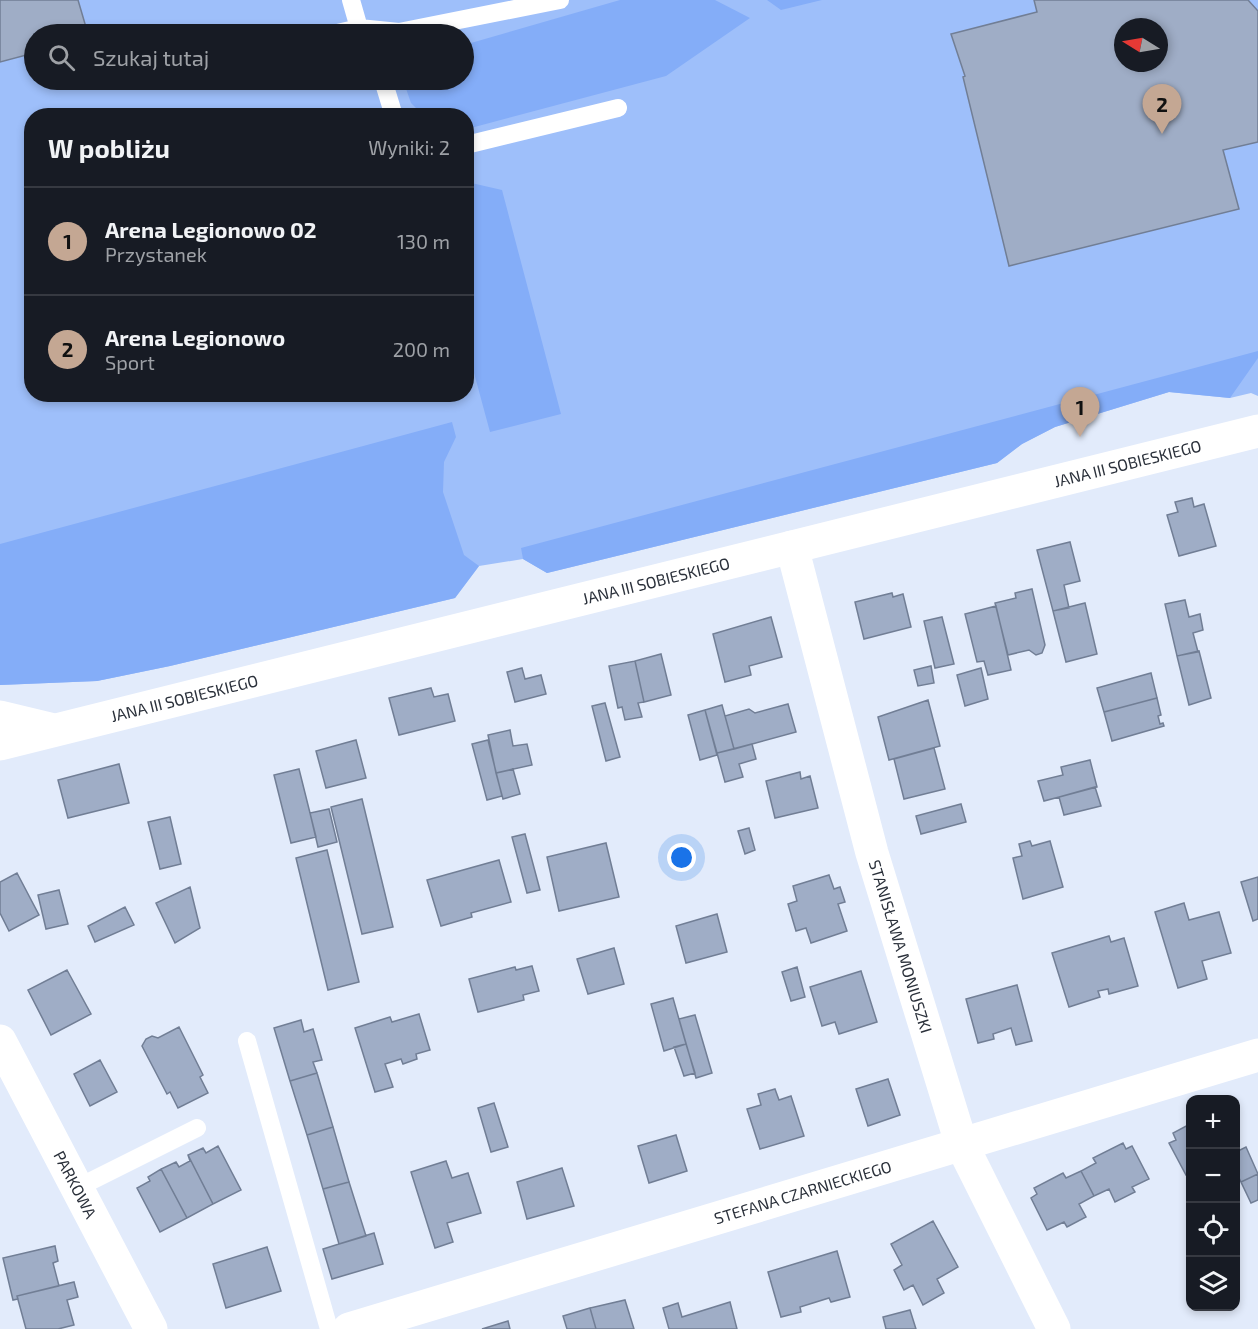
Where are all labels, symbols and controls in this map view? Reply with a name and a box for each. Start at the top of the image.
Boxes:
north arrow [1114,18,1168,72]
search box [24,24,474,90]
icon: search [45,41,78,74]
text: Szukaj tutaj [93,44,209,70]
pin: 2 [1142,84,1182,134]
text: W pobliżu [48,132,170,163]
text: Wyniki: 2 [368,135,450,159]
text: Arena Legionowo 02 [105,216,317,242]
text: 1 [63,229,72,253]
text: 130 m [397,229,450,253]
text: Przystanek [105,242,207,266]
text: Arena Legionowo [105,324,285,350]
text: 2 [62,337,73,361]
text: 200 m [393,337,450,361]
text: Sport [105,350,155,374]
pin: 1 [1060,388,1100,437]
street label: JANA III SOBIESKIEGO [1052,435,1203,490]
street label: JANA III SOBIESKIEGO [580,553,731,608]
street label: JANA III SOBIESKIEGO [109,670,260,725]
your location [667,843,696,872]
street label: STANISŁAWA MONIUSZKI [866,857,937,1035]
map controls [1186,1095,1240,1311]
button: + [1186,1095,1240,1149]
street label: PARKOWA [50,1147,101,1221]
button: − [1186,1149,1240,1203]
street label: STEFANA CZARNIECKIEGO [712,1156,894,1227]
button: locate [1186,1203,1240,1257]
button: layers [1186,1257,1240,1311]

